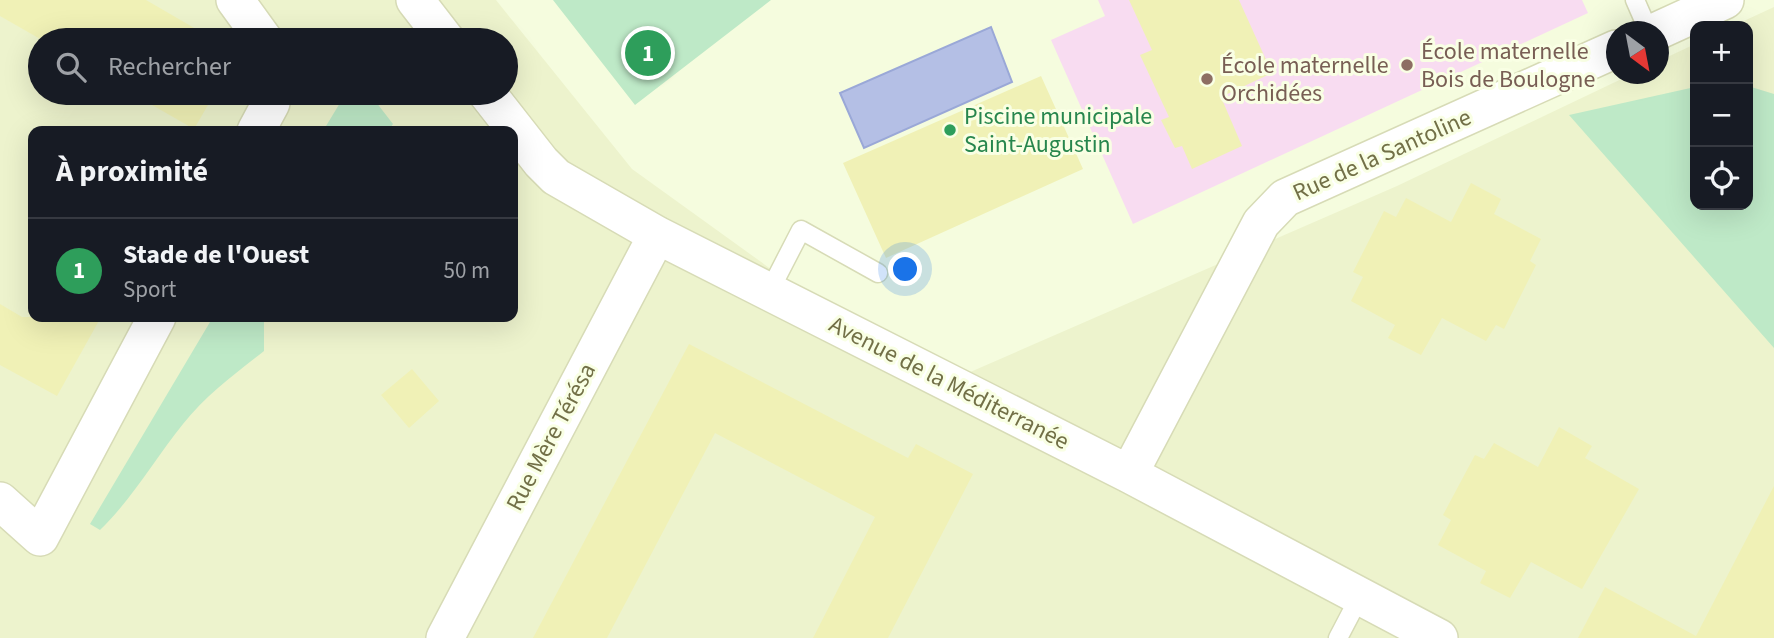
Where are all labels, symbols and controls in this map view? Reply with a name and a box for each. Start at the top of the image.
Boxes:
north arrow [1606,21,1669,84]
map controls [1690,21,1753,210]
button: + [1690,21,1753,84]
pin: 1 [625,27,671,79]
search box [28,28,518,105]
place label: École maternelle Bois de Boulogne [1421,34,1595,97]
icon: search [52,48,90,86]
text: Rechercher [108,48,231,85]
place label: École maternelle Orchidées [1221,48,1389,111]
marker: École maternelle Bois de Boulogne [1399,57,1415,73]
marker: École maternelle Orchidées [1199,71,1215,87]
button: − [1690,84,1753,147]
place label: Piscine municipale Saint-Augustin [964,99,1152,162]
street label: Rue de la Santoline [1287,100,1477,210]
marker: Piscine municipale Saint-Augustin [942,122,958,138]
button: locate [1690,147,1753,210]
text: À proximité [56,150,208,193]
text: Stade de l'Ouest [123,236,309,273]
your location [888,252,922,286]
text: 1 [73,254,85,287]
text: 50 m [443,254,490,287]
text: Sport [123,273,176,306]
street label: Avenue de la Méditerranée [823,307,1075,459]
street label: Rue Mère Térésa [497,357,605,517]

